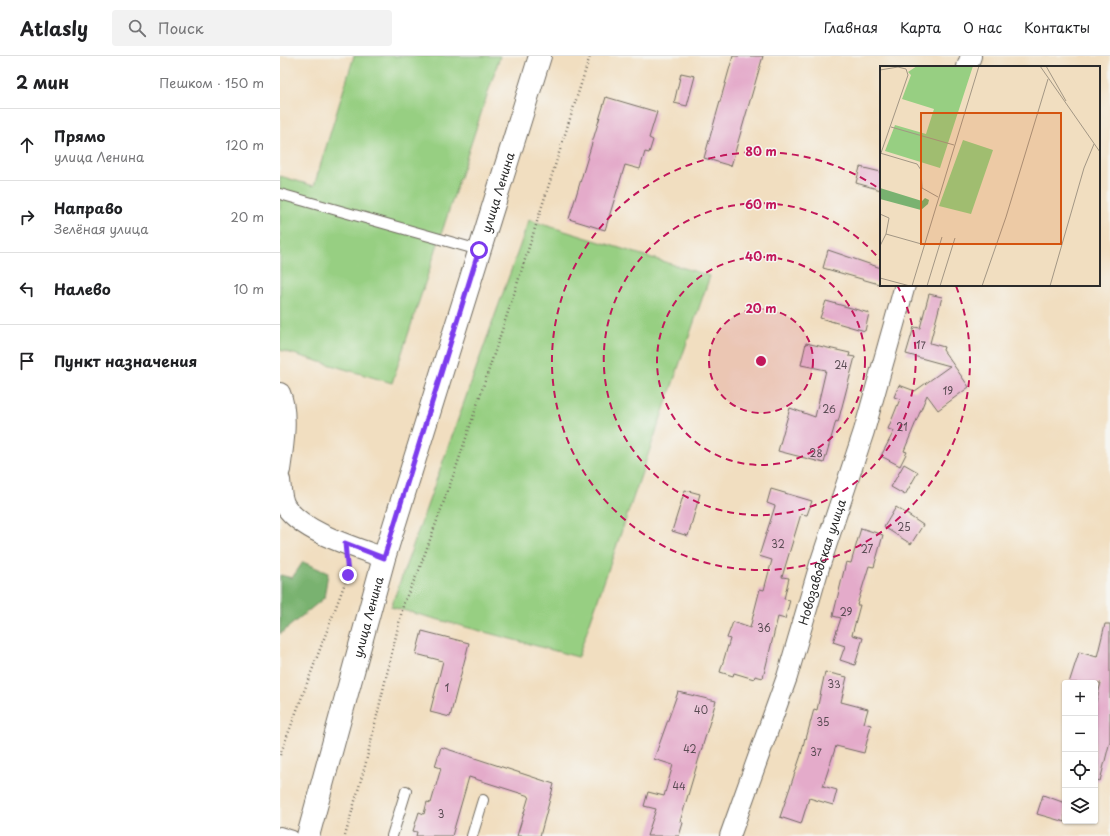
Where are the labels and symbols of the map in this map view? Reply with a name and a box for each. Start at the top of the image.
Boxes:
inset map [880,66,1100,286]
text: 80 m [745,142,777,160]
street label: улица Ленина [477,150,519,235]
text: 60 m [745,195,777,213]
route start [470,241,488,259]
text: 40 m [745,247,777,265]
text: 20 m [745,299,777,317]
house number: 17 [916,337,927,352]
centre of rings [754,354,768,368]
house number: 24 [834,357,848,372]
house number: 19 [943,383,953,398]
house number: 26 [822,401,836,416]
house number: 21 [896,419,908,434]
house number: 28 [809,445,823,460]
street label: Новозаводская улица [794,496,850,627]
house number: 25 [897,519,911,534]
house number: 32 [771,536,785,551]
house number: 27 [861,541,874,556]
route end [339,566,357,584]
street label: улица Ленина [348,574,388,660]
house number: 29 [840,604,853,619]
house number: 36 [757,620,771,635]
house number: 33 [827,676,841,691]
house number: 1 [445,680,449,695]
house number: 40 [694,702,708,717]
house number: 35 [817,714,829,729]
house number: 42 [683,741,697,756]
house number: 37 [810,744,823,759]
house number: 44 [672,778,686,793]
house number: 3 [438,806,444,821]

